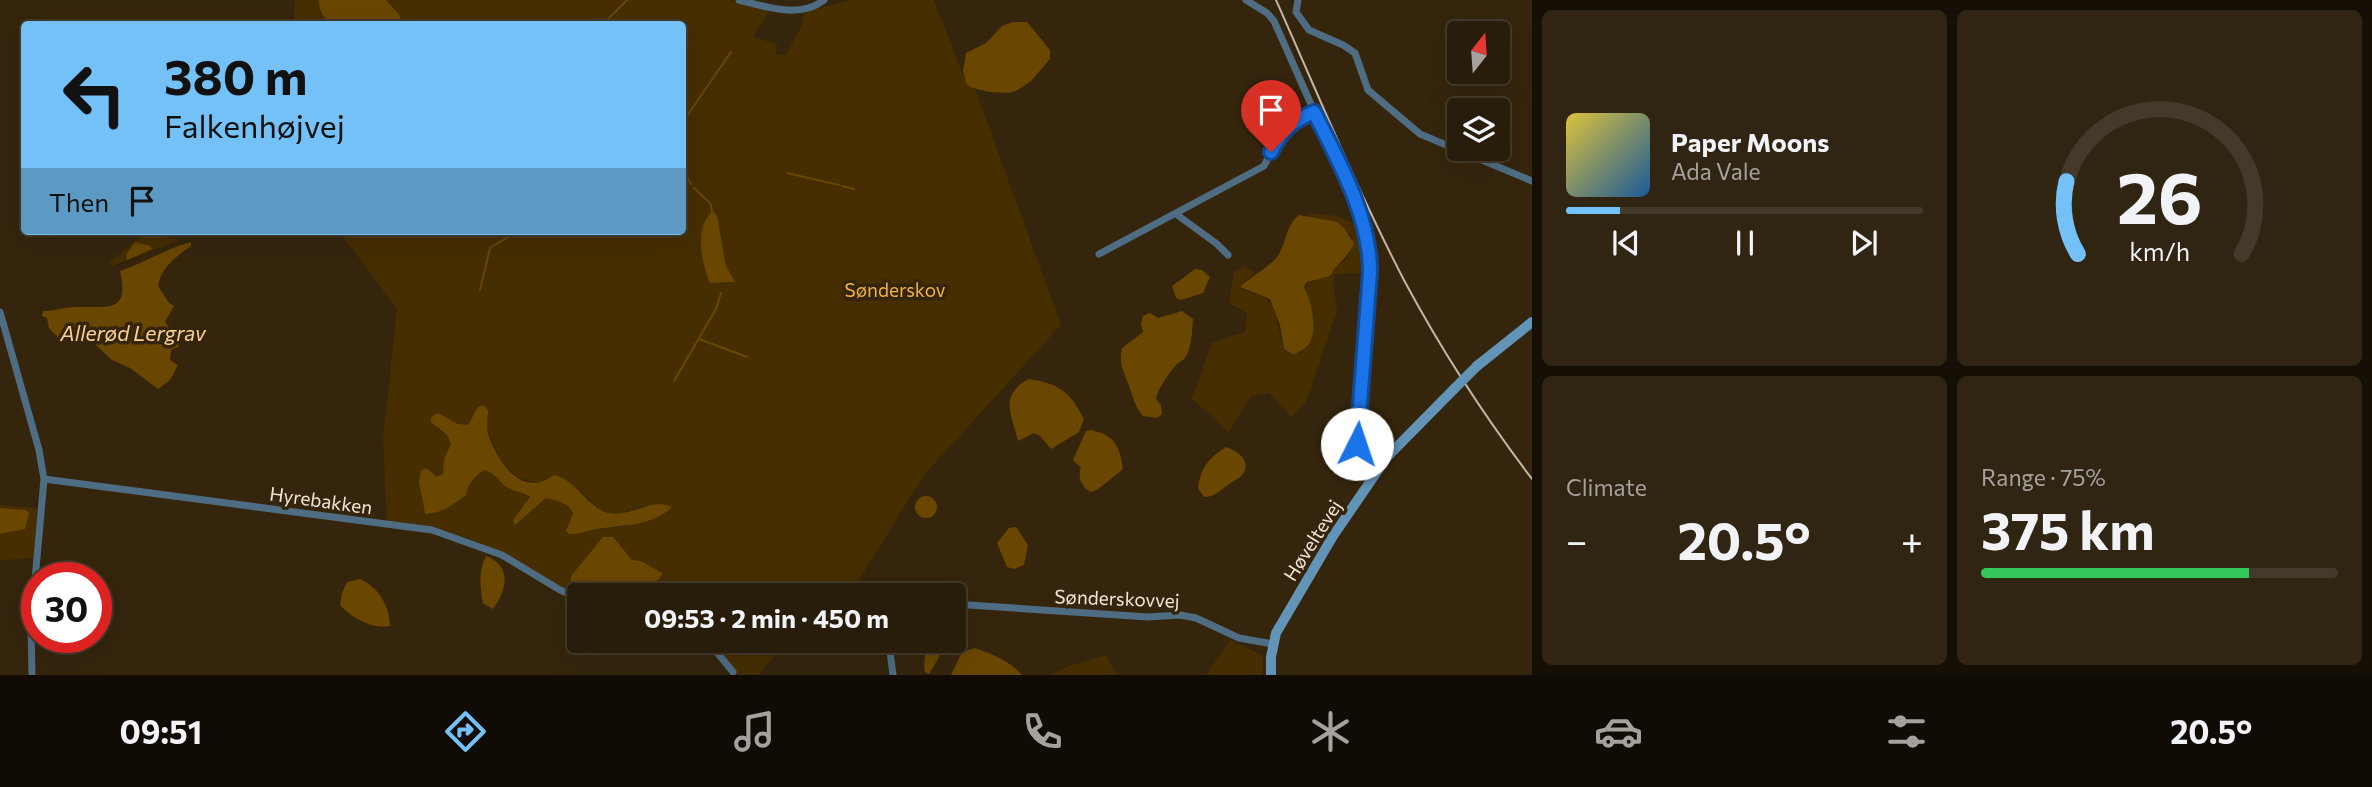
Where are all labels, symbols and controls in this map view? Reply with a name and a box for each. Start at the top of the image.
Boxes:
north arrow [1447,21,1510,84]
map controls [1447,21,1510,161]
text: 380 m [164,45,308,105]
icon: left [49,49,140,140]
pin [1241,80,1301,152]
icon: arrive [1252,91,1290,129]
button: layers [1447,98,1510,161]
text: Falkenhøjvej [164,105,345,145]
text: Paper Moons [1671,126,1829,157]
text: 26 [2117,150,2202,239]
text: Ada Vale [1671,157,1761,185]
icon: arrive [123,182,161,220]
text: Then [49,186,109,217]
icon: previous [1607,224,1645,262]
icon: pause [1726,224,1764,262]
icon: next [1845,224,1883,262]
text: km/h [2129,236,2190,266]
park label: Sønderskov [845,278,946,301]
water label: Allerød Lergrav [59,320,207,345]
position arrow [1320,407,1394,481]
text: Range · 75% [1981,463,2106,491]
text: Climate [1566,473,1647,501]
street label: Hyrebakken [268,481,374,519]
street label: Høveltevej [1278,495,1346,585]
text: 375 km [1981,497,2155,561]
text: 20.5° [1677,507,1811,571]
text: − [1566,516,1588,563]
text: + [1901,516,1923,563]
speed limit sign: 30 [21,562,112,653]
street label: Sønderskovvej [1054,584,1180,612]
text: 09:53 · 2 min · 450 m [644,602,889,633]
icon: directions [441,707,490,756]
icon: music [730,707,779,756]
icon: phone [1018,707,1067,756]
icon: climate [1306,707,1355,756]
icon: car [1594,707,1643,756]
icon: filters [1882,707,1931,756]
text: 09:51 [120,711,202,751]
text: 20.5° [2170,711,2252,751]

